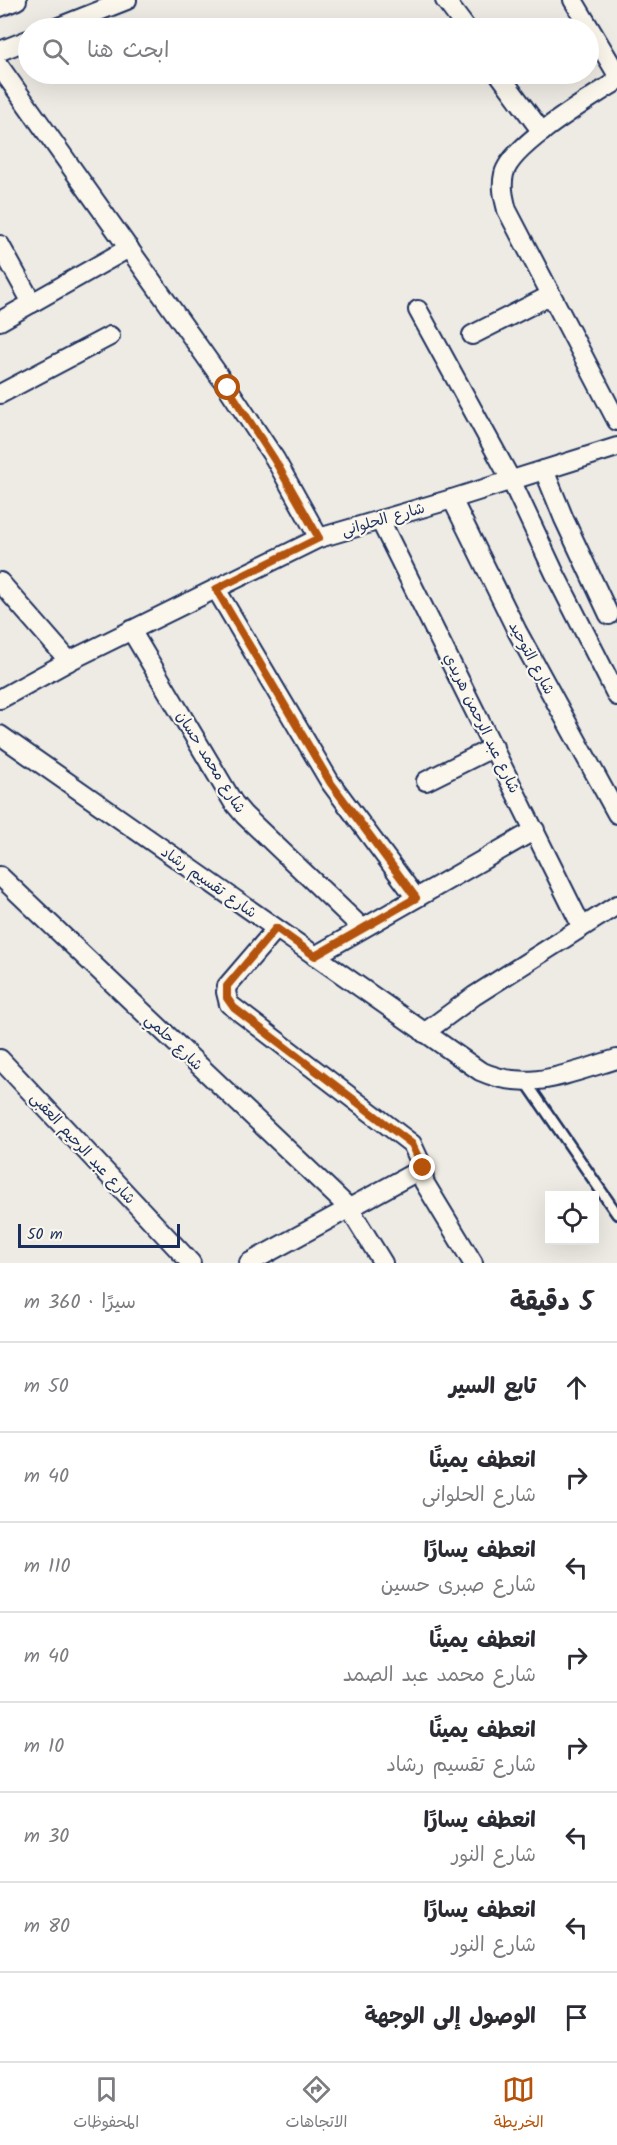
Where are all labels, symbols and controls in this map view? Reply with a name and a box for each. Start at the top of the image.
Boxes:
search box [18,18,599,84]
text: ابحث هنا [87,34,169,69]
icon: search [39,35,72,68]
route start [214,374,240,400]
street label: شارع الحلوانى [339,497,428,543]
street label: شارع التوحيد [502,618,560,699]
street label: شارع عبد الرحمن هريدي [437,649,526,798]
street label: شارع محمد حسان [169,707,251,818]
street label: شارع تقسيم رشاد [156,841,261,925]
street label: شارع حلمي [139,1009,208,1077]
street label: شارع عبد الرحيم العقبى [24,1087,141,1210]
route end [409,1154,435,1180]
map controls [545,1191,599,1245]
button: locate [545,1191,599,1245]
scale bar [18,1221,180,1248]
text: 50 m [27,1222,63,1247]
text: 5 دقيقة [510,1282,593,1324]
text: سيرًا · 360 m [24,1287,136,1319]
text: تابع السير [449,1370,536,1405]
text: 50 m [24,1371,69,1403]
icon: ahead [560,1371,593,1404]
text: انعطف يمينًا [429,1444,536,1479]
text: 40 m [24,1461,69,1493]
icon: right [560,1461,593,1494]
text: شارع الحلوانى [422,1480,536,1512]
text: انعطف يسارًا [424,1534,536,1569]
text: 110 m [24,1551,71,1583]
icon: left [560,1551,593,1584]
text: شارع صبرى حسين [381,1570,536,1602]
text: انعطف يمينًا [429,1624,536,1659]
text: 40 m [24,1641,69,1673]
icon: right [560,1641,593,1674]
text: شارع محمد عبد الصمد [343,1660,536,1692]
text: انعطف يمينًا [429,1714,536,1749]
text: 10 m [24,1731,64,1763]
icon: right [560,1731,593,1764]
text: شارع تقسيم رشاد [386,1750,536,1782]
text: انعطف يسارًا [424,1804,536,1839]
text: 30 m [24,1821,69,1853]
icon: left [560,1821,593,1854]
text: شارع النور [452,1840,536,1872]
text: انعطف يسارًا [424,1894,536,1929]
text: 80 m [24,1911,70,1943]
icon: left [560,1911,593,1944]
text: شارع النور [452,1930,536,1962]
text: الوصول إلى الوجهة [364,2000,536,2035]
icon: arrive [560,2001,593,2034]
tab: المحفوظات [73,2073,139,2136]
tab: الاتجاهات [286,2073,347,2136]
tab: الخريطة [494,2073,544,2136]

